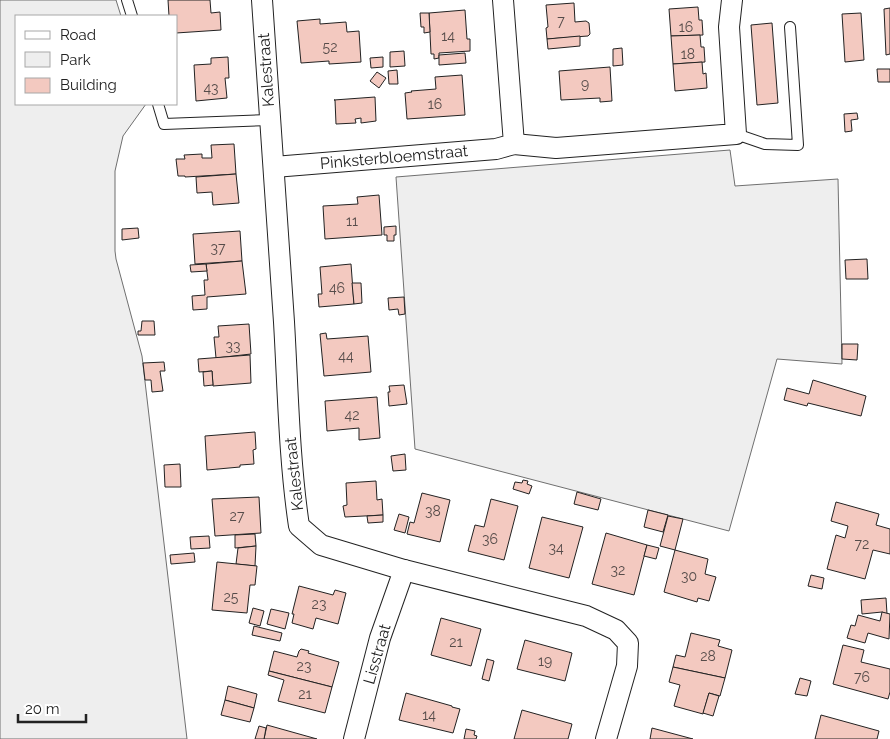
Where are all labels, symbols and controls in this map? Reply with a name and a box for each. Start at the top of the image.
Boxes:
house number: 7 [557,13,565,29]
legend [15,15,178,105]
house number: 16 [679,19,693,35]
text: Road [60,26,96,44]
house number: 14 [441,28,455,44]
street label: Kalestraat [254,32,278,108]
house number: 52 [323,39,337,55]
house number: 18 [681,46,695,62]
text: Park [60,51,91,69]
text: Building [60,76,117,94]
house number: 9 [581,76,589,92]
house number: 43 [203,80,219,96]
house number: 16 [428,96,442,112]
street label: Pinksterbloemstraat [319,141,469,173]
house number: 11 [346,213,358,229]
house number: 37 [211,240,226,256]
house number: 46 [329,280,345,296]
house number: 33 [226,338,240,354]
house number: 44 [338,348,354,364]
house number: 42 [345,407,359,423]
street label: Kalestraat [281,436,307,512]
house number: 38 [425,503,441,519]
house number: 27 [230,508,245,524]
house number: 36 [482,531,498,547]
house number: 72 [855,536,869,552]
house number: 34 [548,540,564,556]
house number: 32 [611,562,625,578]
house number: 30 [681,568,697,584]
house number: 25 [224,589,239,605]
house number: 23 [312,596,326,612]
street label: Lisstraat [359,621,395,686]
house number: 21 [449,634,463,650]
house number: 28 [700,648,716,664]
house number: 19 [538,653,552,669]
house number: 23 [297,658,311,674]
house number: 76 [854,669,870,685]
house number: 21 [298,686,312,702]
scale bar [18,692,85,724]
text: 20 m [25,700,60,718]
house number: 14 [422,707,436,723]

